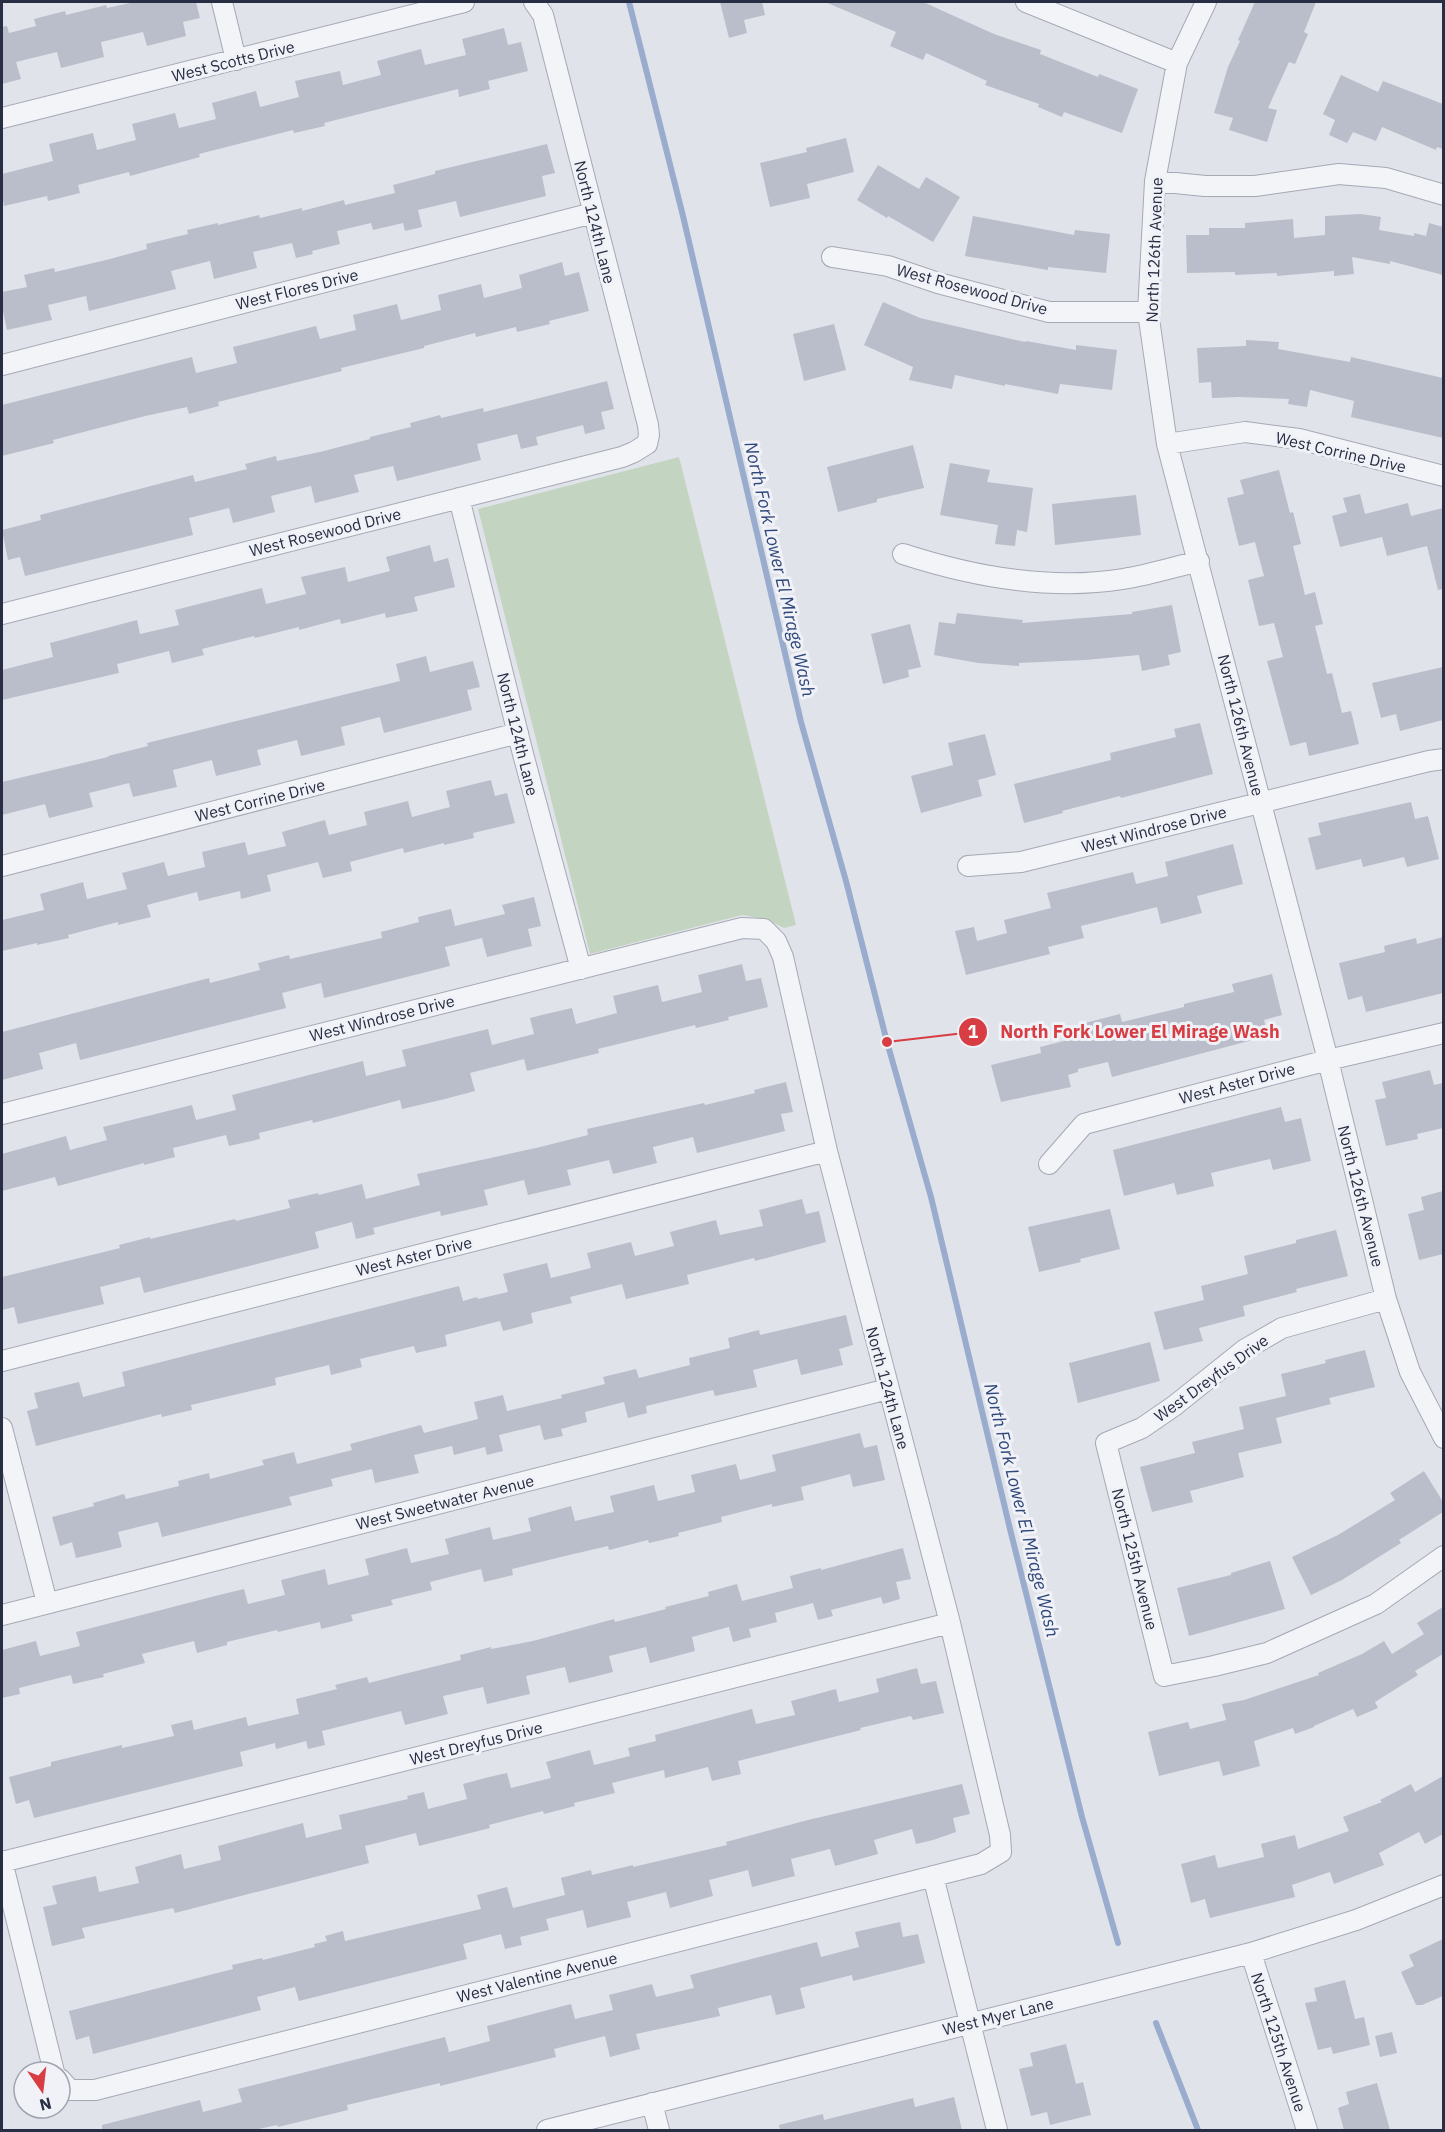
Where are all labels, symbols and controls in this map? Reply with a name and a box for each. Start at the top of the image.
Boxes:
street label: West Scotts Drive [170,36,297,86]
street label: North 124th Lane [570,158,620,286]
street label: North 126th Avenue [1141,177,1167,323]
street label: West Rosewood Drive [894,259,1050,319]
street label: West Flores Drive [234,264,360,314]
street label: West Corrine Drive [1274,427,1408,477]
water label: North Fork Lower El Mirage Wash [739,439,821,699]
street label: West Rosewood Drive [247,503,403,561]
street label: North 126th Avenue [1214,652,1268,798]
street label: North 124th Lane [493,670,543,798]
street label: West Corrine Drive [193,774,327,826]
street label: West Windrose Drive [1079,801,1229,857]
street label: West Windrose Drive [307,990,457,1046]
callout: North Fork Lower El Mirage Wash [958,1014,1291,1050]
text: 1 [968,1020,979,1043]
text: North Fork Lower El Mirage Wash [1000,1020,1280,1043]
street label: West Aster Drive [1177,1058,1297,1108]
street label: North 126th Avenue [1334,1123,1388,1269]
street label: West Aster Drive [354,1232,474,1280]
street label: North 124th Lane [862,1324,914,1452]
street label: West Dreyfus Drive [1150,1330,1272,1426]
water label: North Fork Lower El Mirage Wash [979,1381,1065,1639]
street label: West Sweetwater Avenue [354,1470,536,1534]
street label: North 125th Avenue [1108,1486,1162,1632]
street label: West Dreyfus Drive [408,1717,545,1769]
street label: West Valentine Avenue [455,1947,619,2007]
street label: North 125th Avenue [1247,1970,1311,2114]
street label: West Myer Lane [940,1993,1056,2039]
north arrow [12,2060,72,2120]
text: N [38,2093,54,2116]

